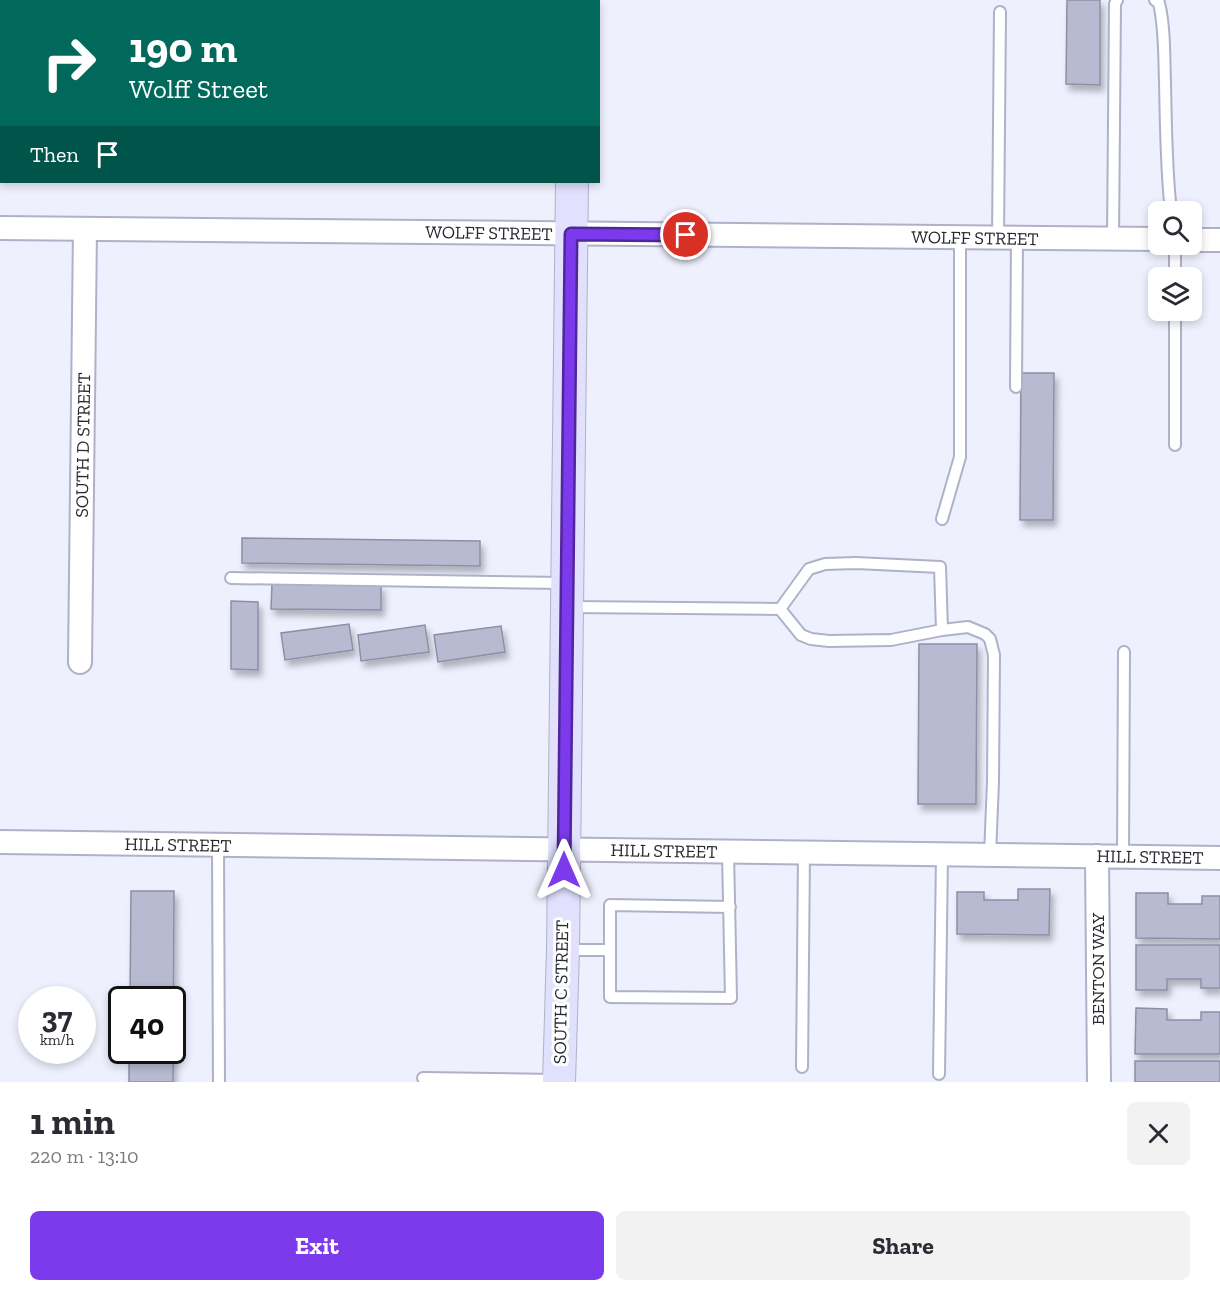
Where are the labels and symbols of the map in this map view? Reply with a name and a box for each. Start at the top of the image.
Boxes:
pin [660,209,711,260]
street label: WOLFF STREET [425,221,553,245]
street label: WOLFF STREET [911,226,1039,250]
street label: SOUTH D STREET [71,372,95,518]
street label: HILL STREET [124,833,232,857]
position arrow [532,838,596,902]
street label: HILL STREET [610,839,718,863]
street label: HILL STREET [1096,845,1204,869]
street label: BENTON WAY [1087,913,1109,1025]
street label: SOUTH C STREET [549,920,573,1064]
speed limit sign: 40 [108,986,186,1064]

